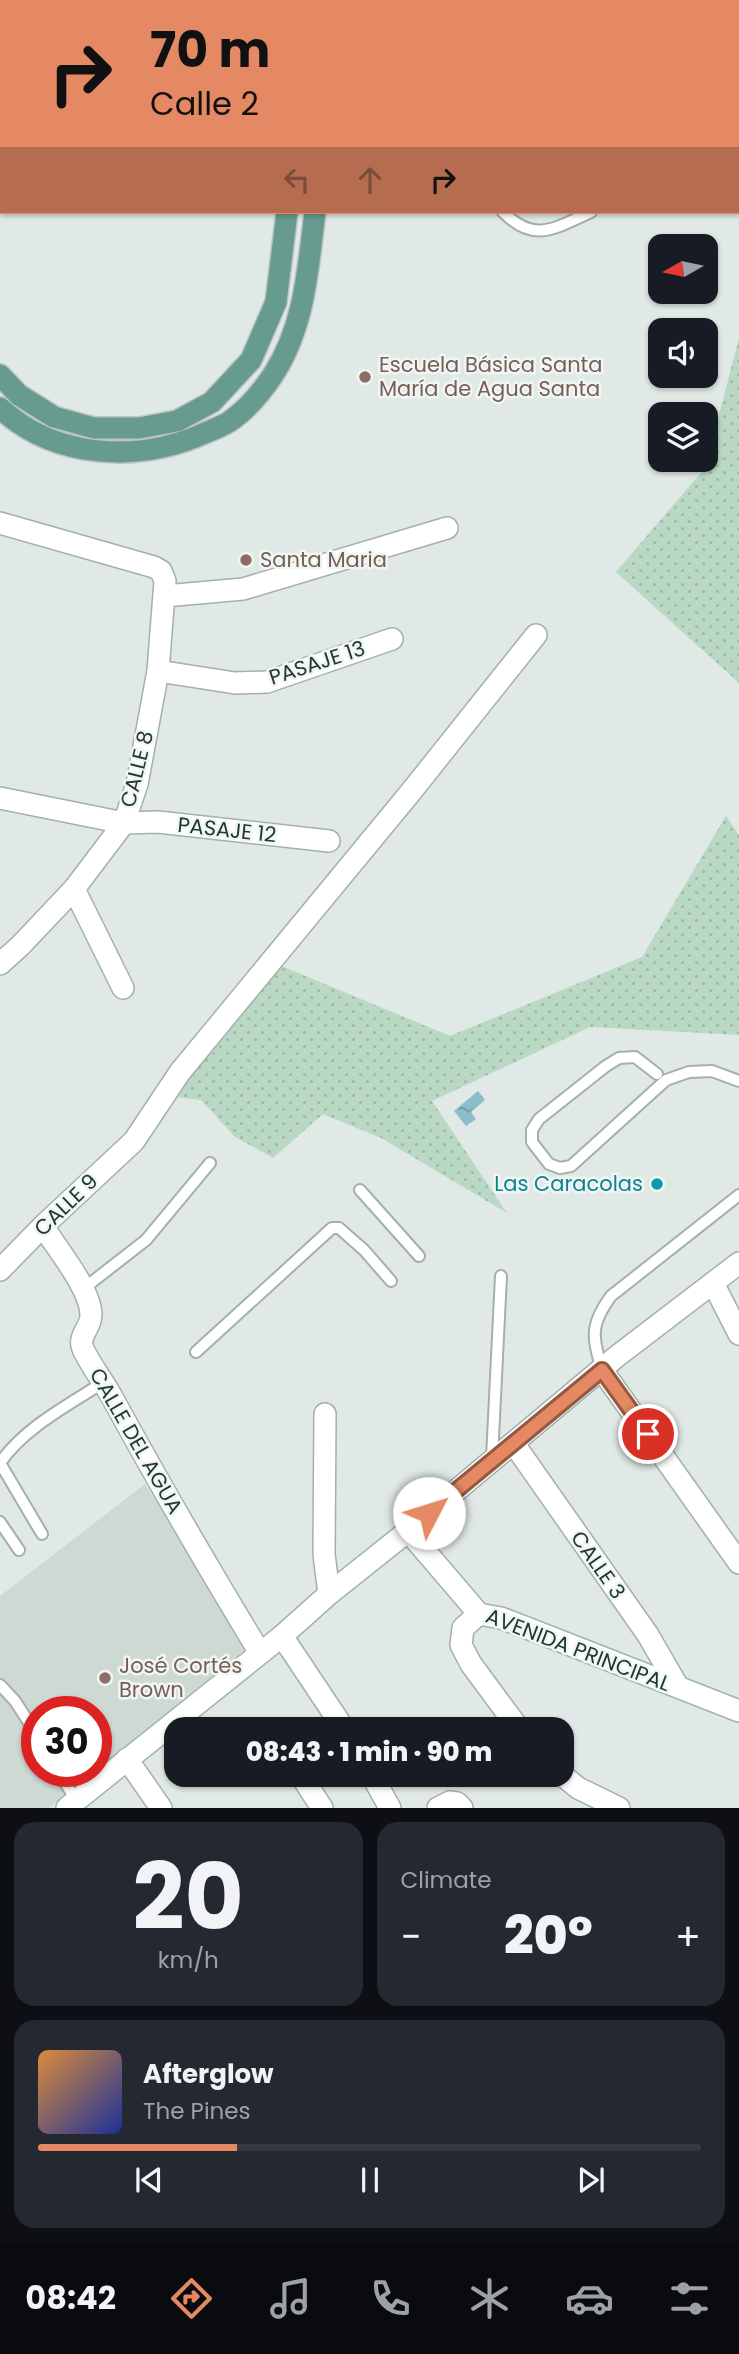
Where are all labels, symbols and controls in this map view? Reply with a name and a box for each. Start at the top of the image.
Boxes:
text: 70 m [150,16,270,84]
icon: right [35,28,126,119]
text: Calle 2 [150,81,259,126]
icon: left [278,161,316,199]
icon: ahead [351,161,389,199]
icon: right [424,161,462,199]
north arrow [648,234,718,304]
map controls [648,234,718,472]
button: sound [648,318,718,388]
place label: Escuela Básica Santa María de Agua Santa [379,350,602,403]
marker: Escuela Básica Santa María de Agua Santa [357,369,373,385]
button: layers [648,402,718,472]
place label: Santa Maria [260,545,387,574]
marker: Santa Maria [238,552,254,568]
street label: PASAJE 13 [265,633,369,692]
street label: CALLE 8 [113,727,160,810]
street label: PASAJE 12 [176,810,278,849]
street label: CALLE 9 [27,1167,104,1242]
place label: Las Caracolas [494,1169,643,1198]
marker: Las Caracolas [649,1176,665,1192]
street label: CALLE DEL AGUA [83,1362,190,1519]
pin [618,1404,678,1464]
icon: arrive [629,1415,667,1453]
position arrow [392,1476,466,1550]
street label: CALLE 3 [564,1525,632,1605]
street label: AVENIDA PRINCIPAL [482,1601,675,1698]
place label: José Cortés Brown [119,1651,242,1704]
marker: José Cortés Brown [97,1670,113,1686]
speed limit sign: 30 [21,1696,112,1787]
text: 08:43 · 1 min · 90 m [246,1734,492,1770]
text: 20 [133,1833,244,1961]
text: Climate [401,1864,491,1896]
text: 20° [504,1899,593,1972]
text: − [401,1910,421,1963]
text: + [675,1910,701,1963]
text: km/h [158,1944,219,1976]
text: Afterglow [143,2056,274,2092]
text: The Pines [143,2095,251,2127]
icon: previous [130,2161,168,2199]
icon: pause [351,2161,389,2199]
icon: next [572,2161,610,2199]
icon: directions [167,2274,216,2323]
icon: music [266,2274,315,2323]
icon: phone [366,2274,415,2323]
icon: climate [465,2274,514,2323]
icon: car [565,2274,614,2323]
icon: filters [665,2274,714,2323]
text: 08:42 [25,2275,116,2320]

